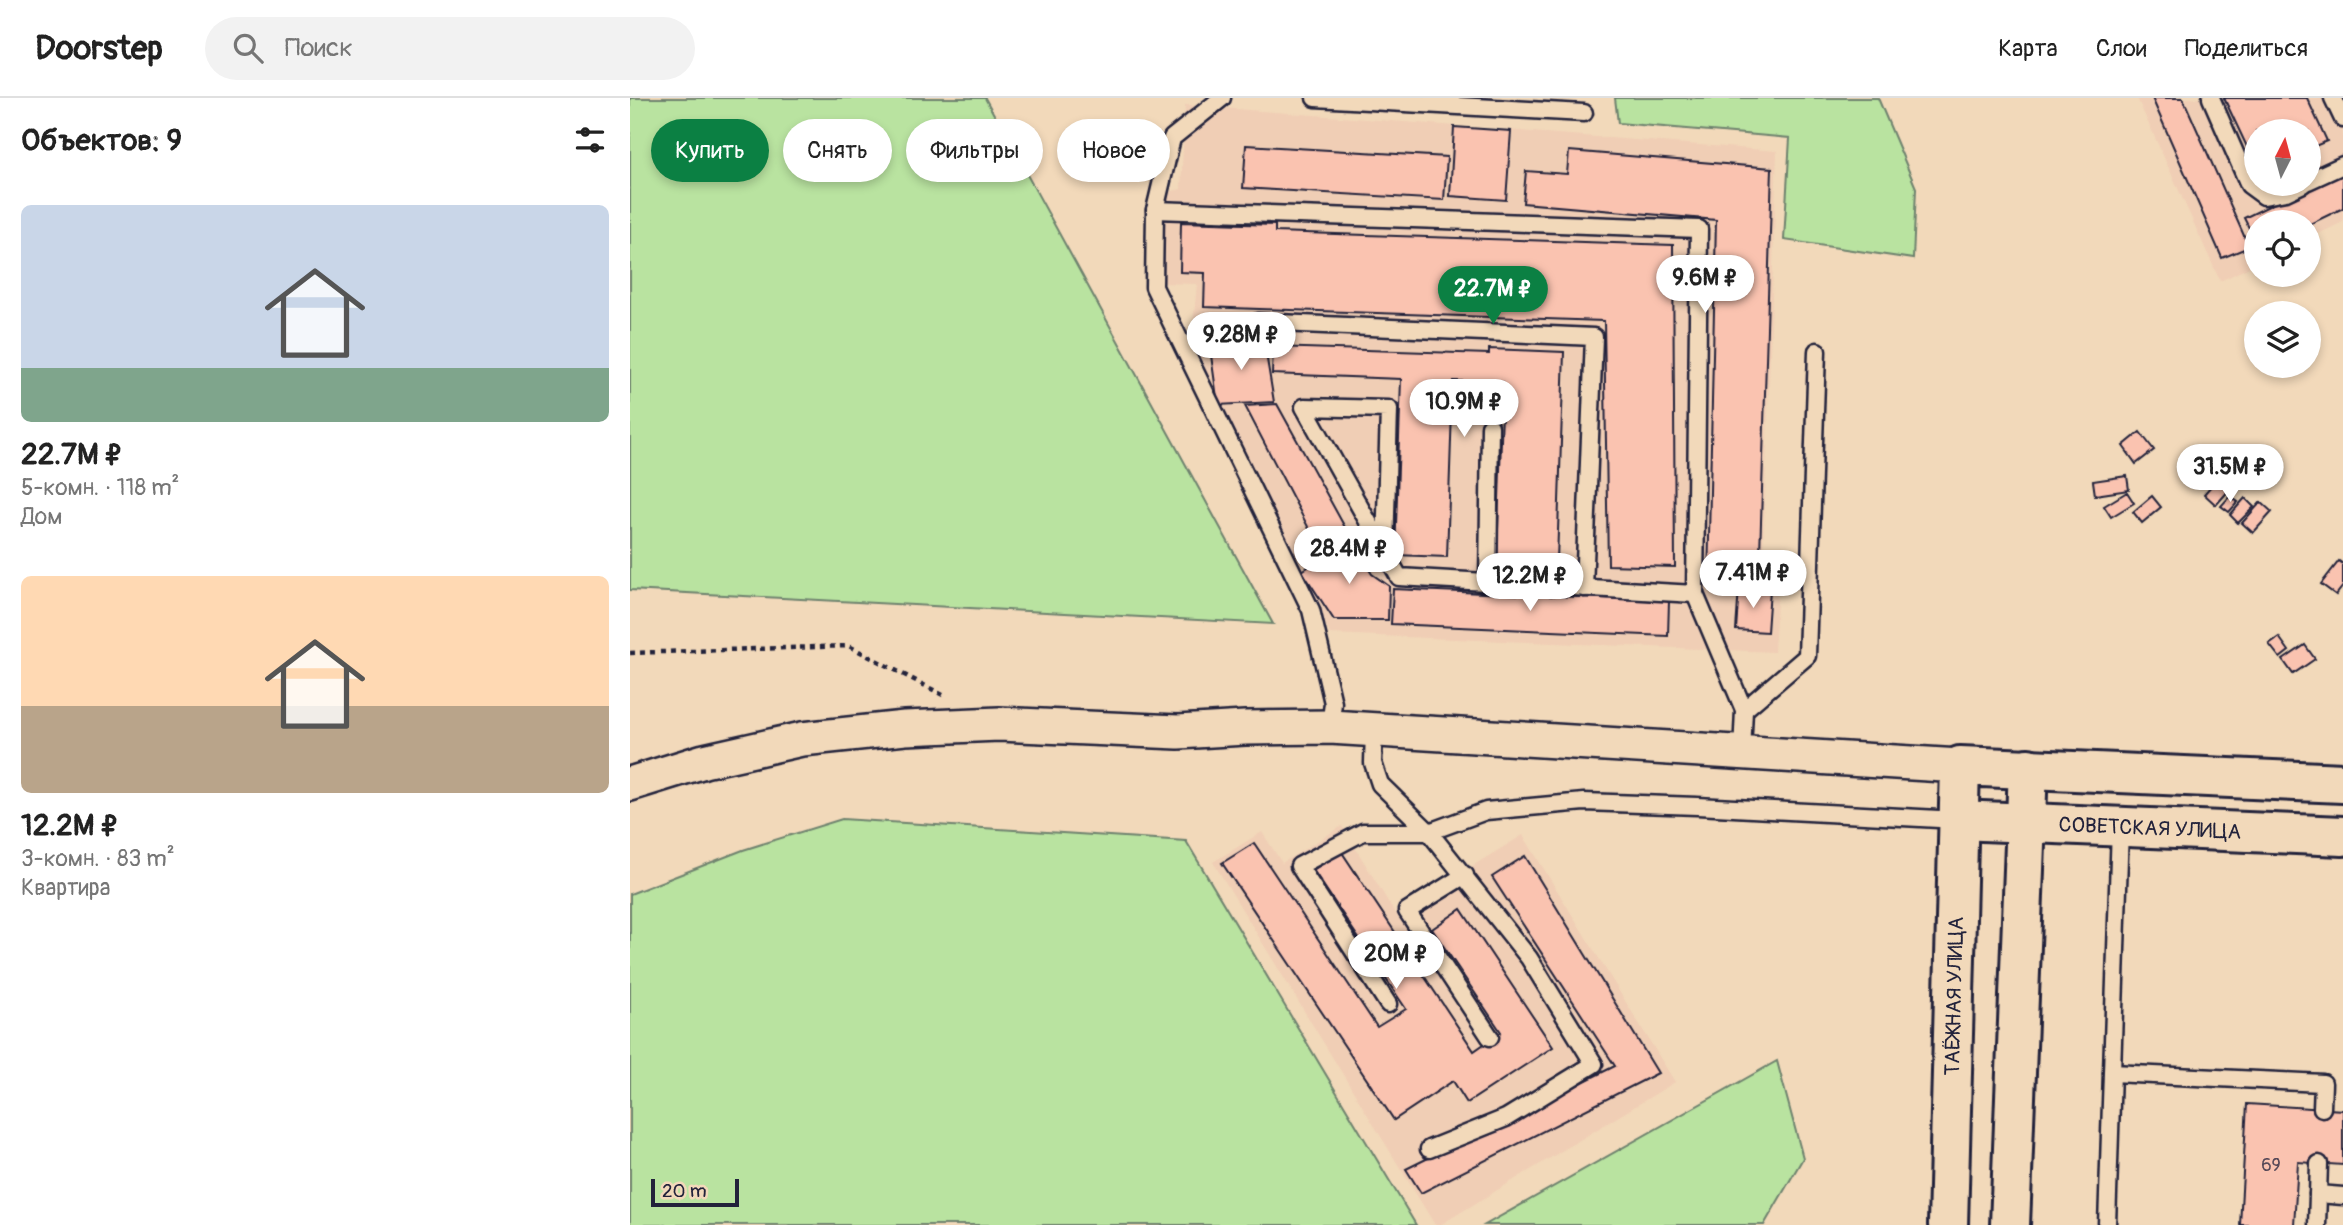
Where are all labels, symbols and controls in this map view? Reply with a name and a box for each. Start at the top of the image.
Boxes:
search box [205,17,695,80]
text: Doorstep [35,28,163,69]
icon: search [229,29,267,67]
text: Поиск [285,32,353,64]
text: Карта [1998,34,2058,63]
text: Слои [2096,34,2147,63]
text: Поделиться [2185,34,2308,63]
chip: Купить [651,119,769,182]
chip: Снять [783,119,892,182]
chip: Фильтры [906,119,1043,182]
chip: Новое [1057,119,1170,182]
north arrow [2244,119,2320,196]
map controls [2244,119,2321,378]
icon: filters [571,121,609,159]
text: Объектов: 9 [21,122,182,159]
button: locate [2244,210,2321,287]
icon: home [252,250,378,376]
pin: 9.6M ₽ [1648,256,1762,315]
text: 9.6M ₽ [1672,263,1738,292]
pin: 22.7M ₽ [1428,266,1558,326]
text: 22.7M ₽ [1454,274,1532,303]
button: layers [2244,301,2321,378]
pin: 9.28M ₽ [1176,313,1306,372]
text: 9.28M ₽ [1203,320,1279,349]
pin: 10.9M ₽ [1399,380,1529,439]
text: 10.9M ₽ [1426,387,1502,416]
text: 22.7M ₽ [21,436,123,473]
pin: 31.5M ₽ [2165,444,2295,504]
text: 31.5M ₽ [2193,452,2267,481]
text: 5-комн. · 118 m² [21,473,179,502]
text: Дом [21,502,62,531]
pin: 28.4M ₽ [1284,526,1414,586]
text: 28.4M ₽ [1310,534,1388,563]
pin: 7.41M ₽ [1688,550,1818,610]
pin: 12.2M ₽ [1465,554,1595,613]
text: 7.41M ₽ [1716,558,1790,587]
text: 12.2M ₽ [1492,561,1568,590]
icon: home [252,621,378,747]
text: 12.2M ₽ [21,807,119,844]
street label: СОВЕТСКАЯ УЛИЦА [2058,811,2242,845]
text: 3-комн. · 83 m² [21,844,175,873]
text: Квартира [21,873,110,902]
street label: ТАЁЖНАЯ УЛИЦА [1938,916,1970,1076]
pin: 20M ₽ [1347,932,1445,991]
text: 20M ₽ [1364,939,1428,968]
house number: 69 [2261,1154,2281,1177]
scale bar [651,1176,738,1208]
text: 20 m [662,1179,707,1203]

